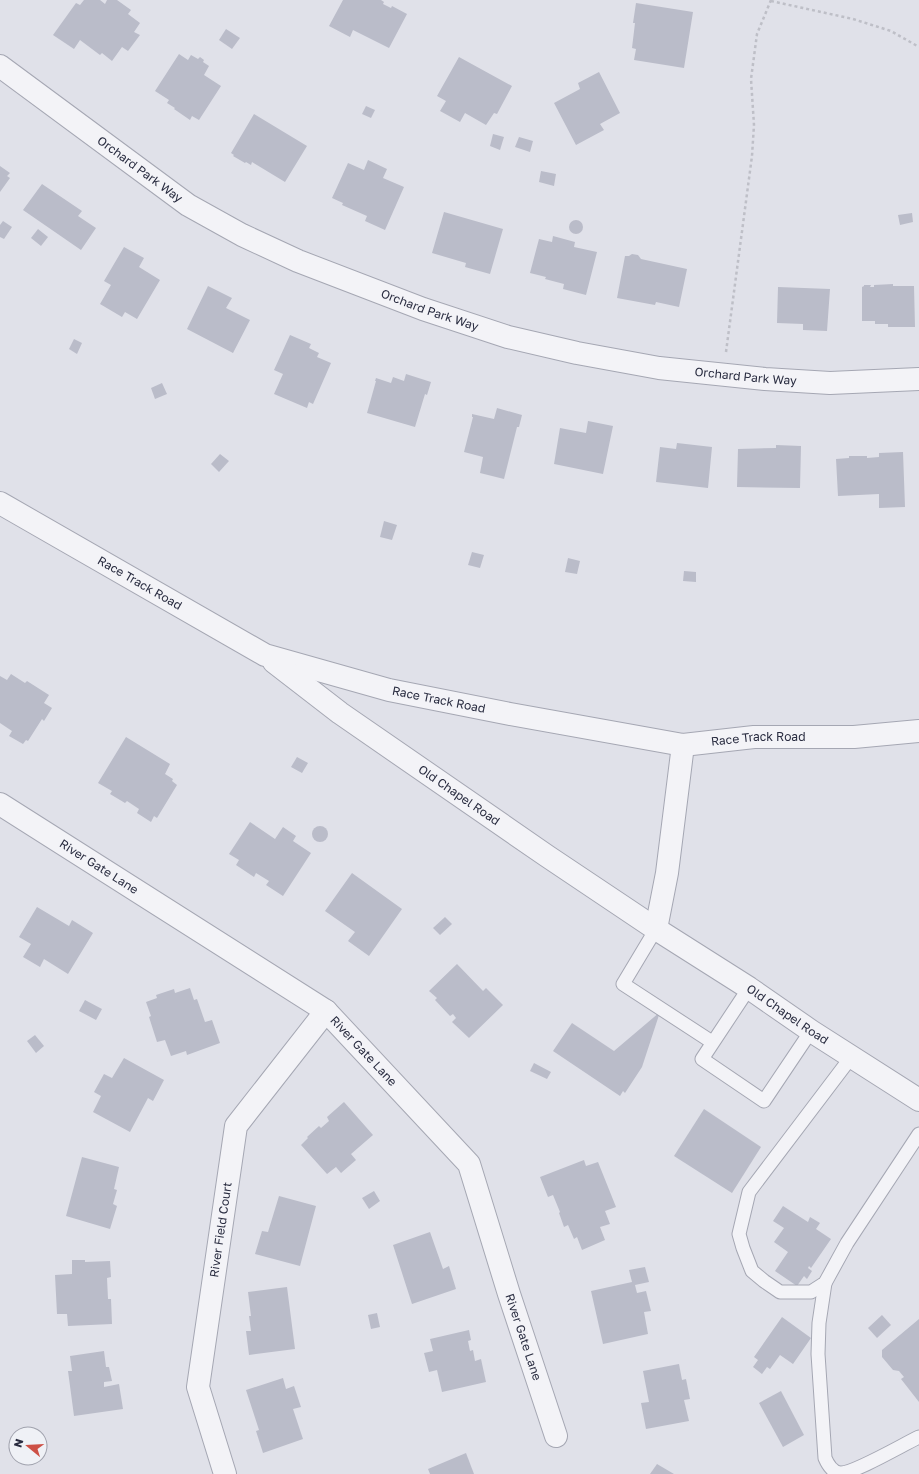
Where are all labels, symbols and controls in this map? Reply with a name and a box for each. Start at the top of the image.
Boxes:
street label: Orchard Park Way [95,133,186,206]
street label: Orchard Park Way [379,286,481,334]
street label: Orchard Park Way [694,364,797,388]
street label: Race Track Road [95,553,185,613]
street label: Race Track Road [391,683,487,716]
street label: Race Track Road [710,729,806,749]
street label: Old Chapel Road [415,761,503,828]
street label: River Gate Lane [57,836,141,897]
street label: Old Chapel Road [744,981,832,1047]
street label: River Gate Lane [327,1013,400,1089]
street label: River Field Court [206,1181,235,1278]
street label: River Gate Lane [502,1292,545,1382]
north arrow [8,1426,48,1466]
text: N [11,1437,25,1449]

